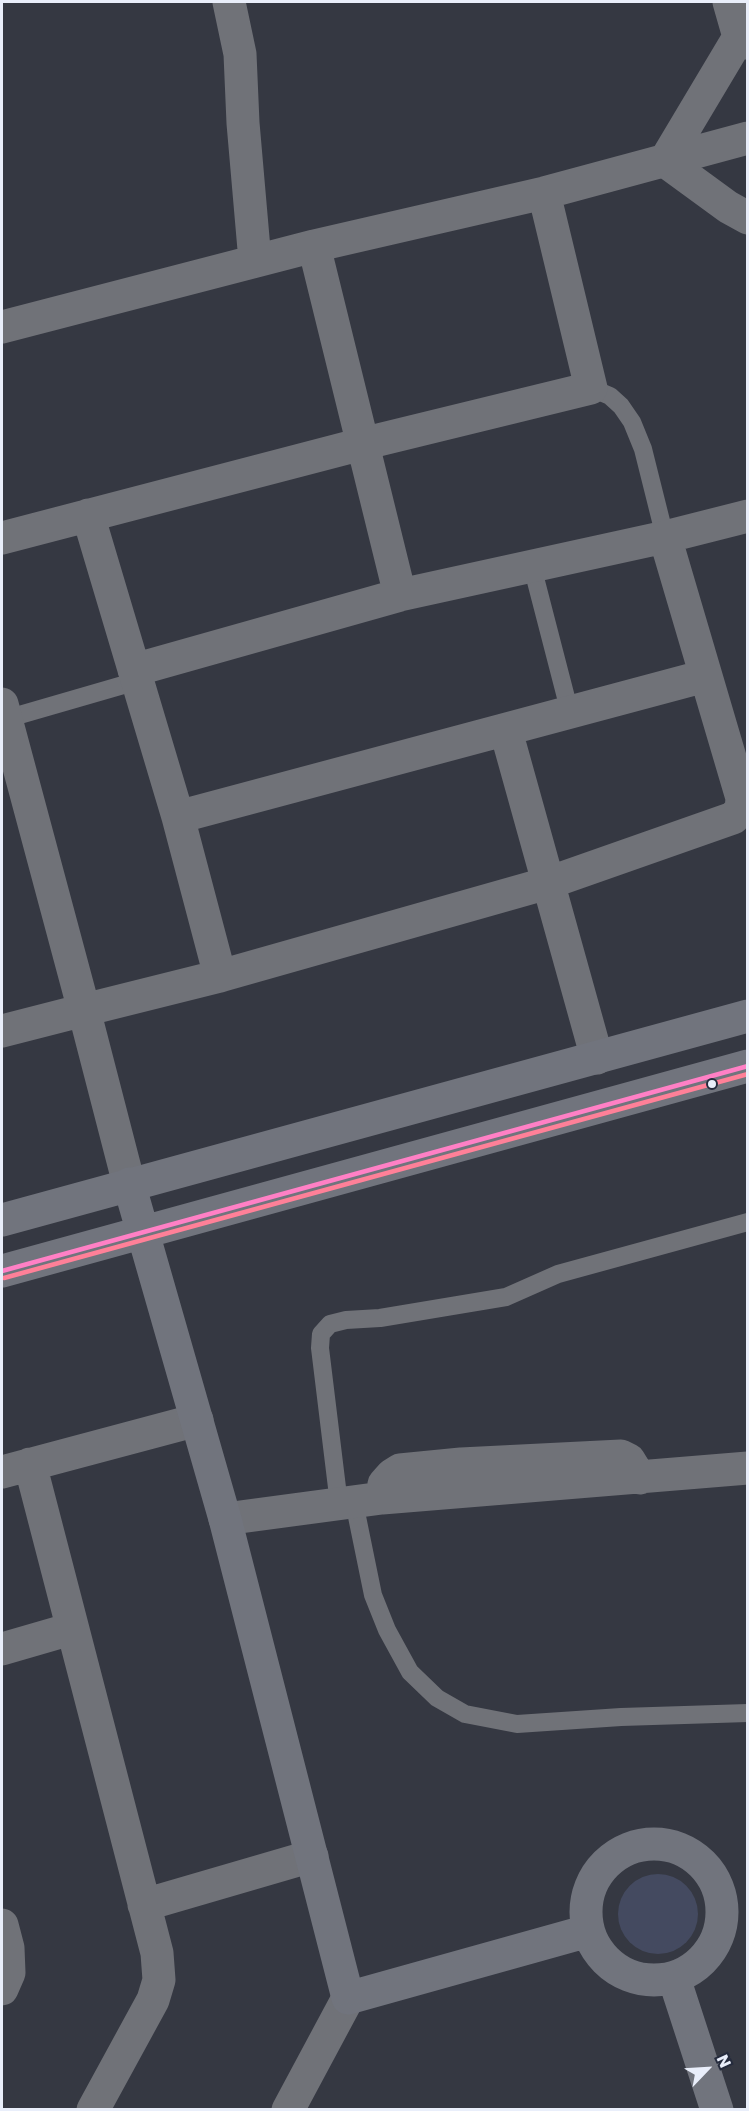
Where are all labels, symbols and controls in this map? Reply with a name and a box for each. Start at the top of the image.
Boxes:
unlabelled marker [706,1078,718,1090]
north arrow [677,2039,737,2099]
text: N [711,2051,737,2071]

